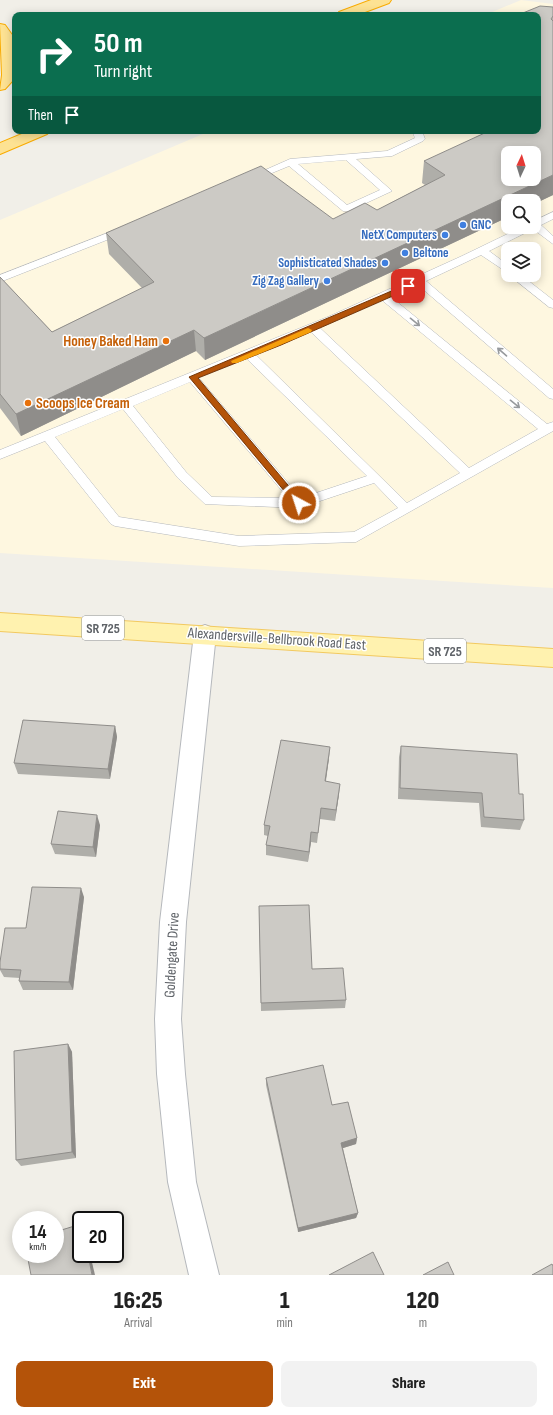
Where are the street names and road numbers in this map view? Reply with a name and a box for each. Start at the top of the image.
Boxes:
road number: SR 725 [82,616,124,640]
street label: Alexandersville-Bellbrook Road East [186,623,367,655]
road number: SR 725 [424,639,466,663]
street label: Goldengate Drive [160,912,184,998]

